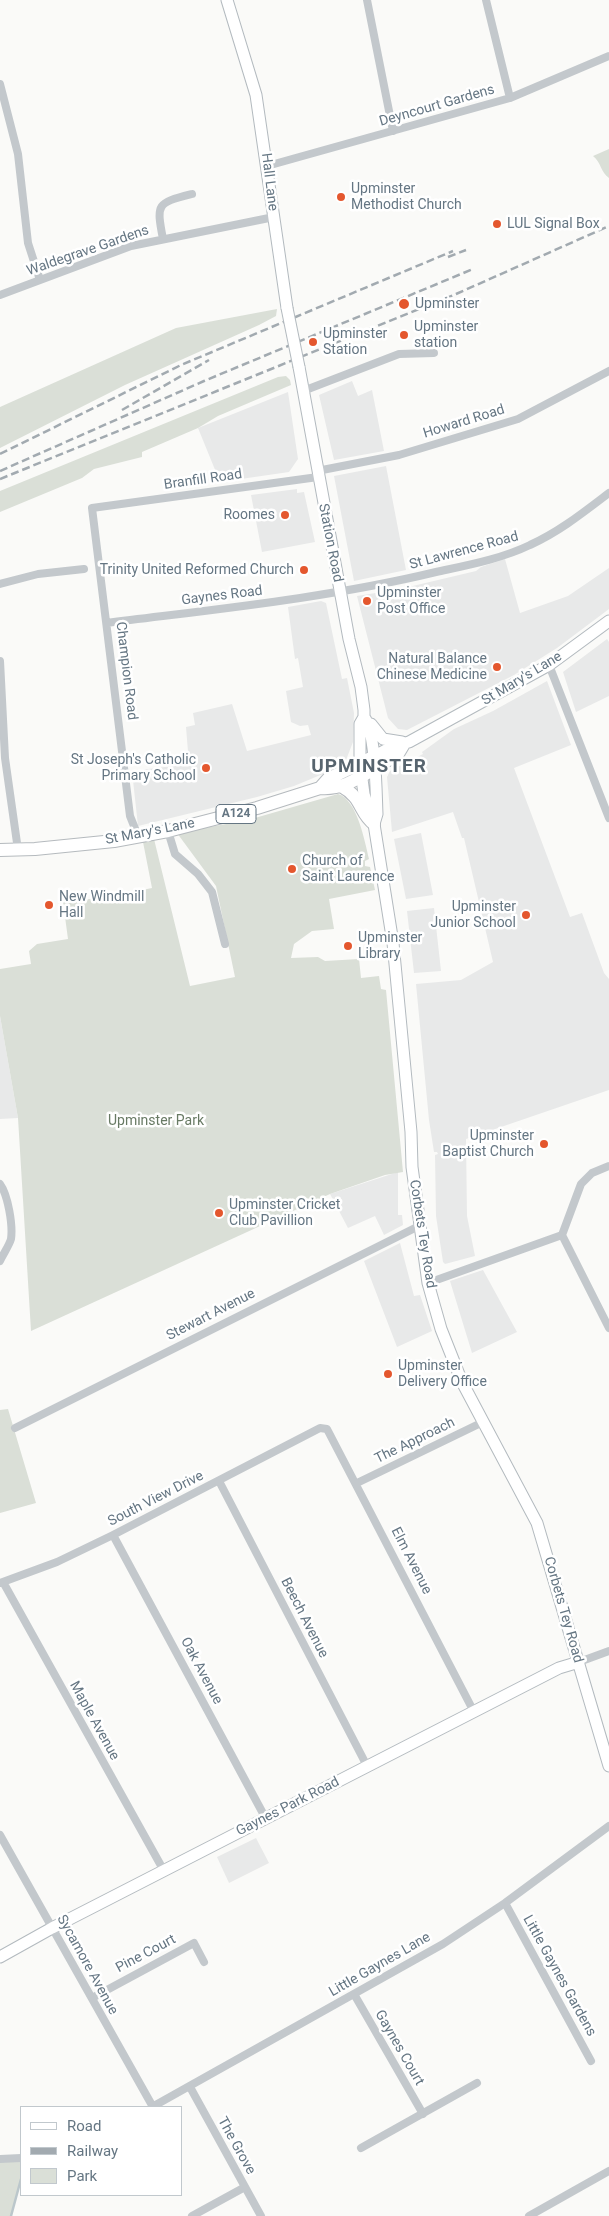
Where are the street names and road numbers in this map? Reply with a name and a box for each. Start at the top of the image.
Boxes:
street label: Deyncourt Gardens [377,82,497,130]
street label: Hall Lane [257,152,281,212]
street label: Waldegrave Gardens [25,222,151,280]
street label: Howard Road [421,402,507,442]
street label: Branfill Road [163,466,243,494]
street label: Station Road [314,502,346,584]
street label: St Lawrence Road [408,528,520,574]
street label: Gaynes Road [180,583,264,609]
street label: Champion Road [112,621,140,721]
street label: St Mary's Lane [479,648,565,710]
road number: A124 [216,804,256,824]
street label: St Mary's Lane [104,815,196,849]
street label: Corbets Tey Road [405,1179,439,1289]
street label: Stewart Avenue [164,1285,258,1345]
street label: The Approach [372,1414,458,1468]
street label: South View Drive [105,1468,207,1530]
street label: Elm Avenue [387,1525,435,1597]
street label: Corbets Tey Road [540,1555,586,1665]
street label: Beech Avenue [277,1575,331,1661]
street label: Oak Avenue [176,1635,226,1707]
street label: Maple Avenue [65,1679,123,1763]
street label: Gaynes Park Road [234,1774,342,1840]
street label: Sycamore Avenue [53,1912,121,2018]
street label: Little Gaynes Gardens [519,1912,599,2040]
street label: Little Gaynes Lane [326,1929,434,2001]
street label: Pine Court [113,1931,179,1977]
street label: Gaynes Court [371,2007,427,2089]
street label: The Grove [213,2114,259,2178]

